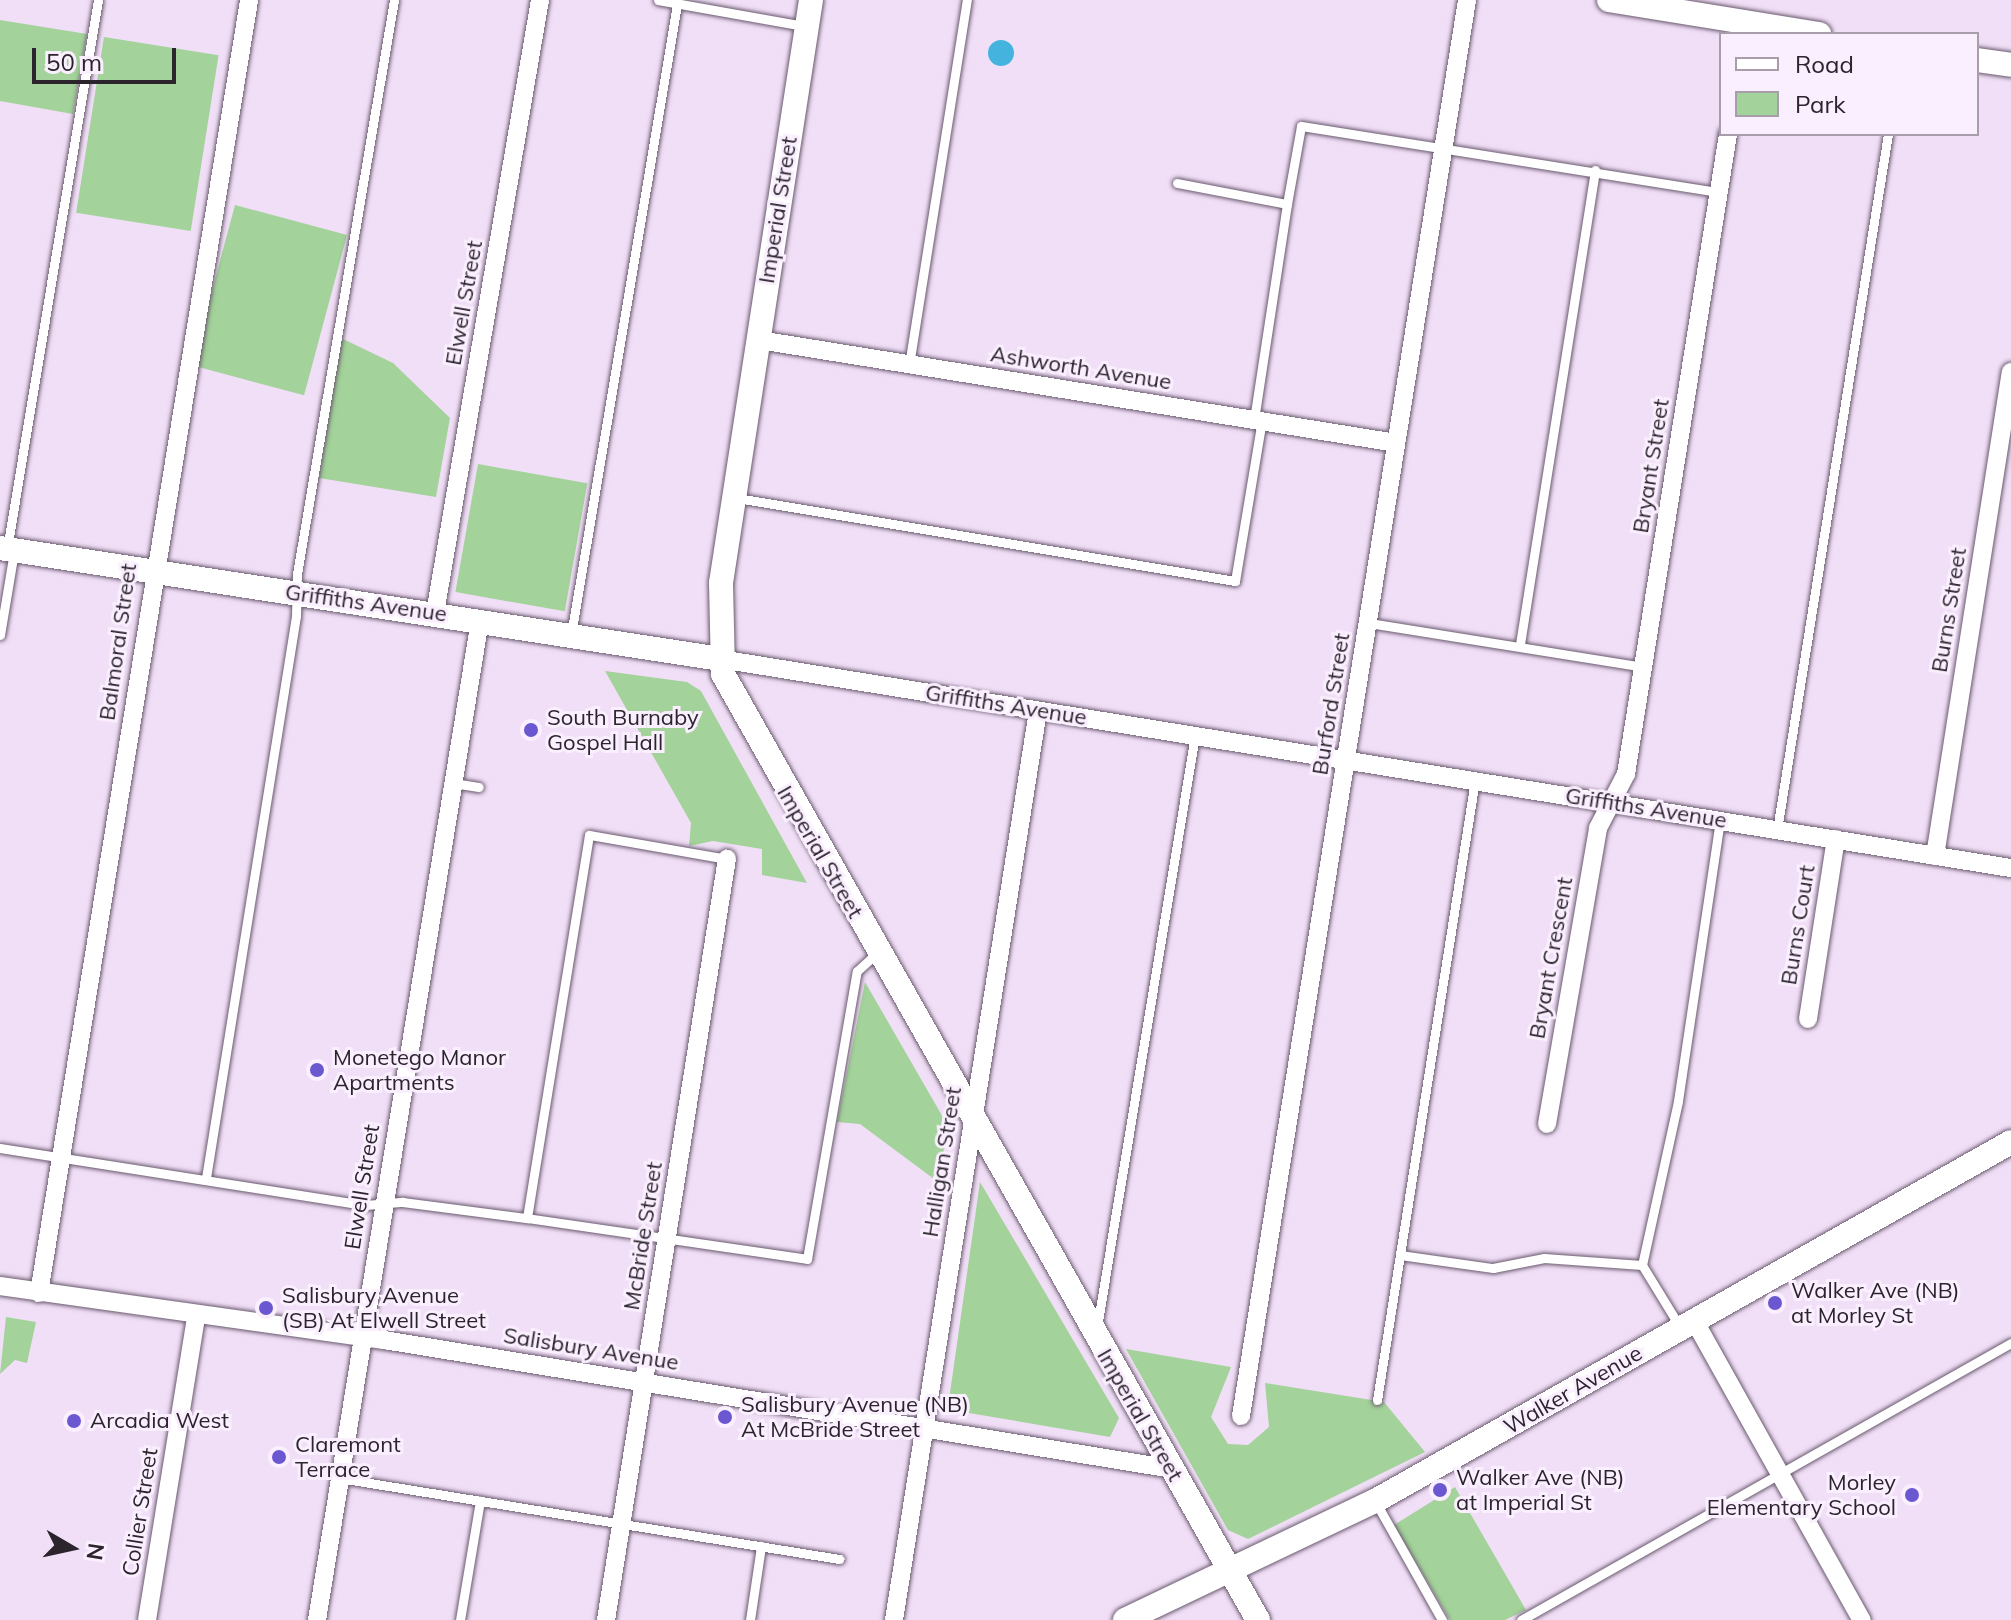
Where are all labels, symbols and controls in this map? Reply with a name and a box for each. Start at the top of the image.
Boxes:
scale bar [36,32,180,82]
legend [1719,32,1979,136]
text: 50 m [46,47,102,77]
text: Road [1795,49,1854,79]
text: Park [1795,89,1846,119]
street label: Imperial Street [753,135,803,285]
street label: Elwell Street [440,239,488,367]
street label: Ashworth Avenue [989,341,1173,395]
street label: Bryant Street [1627,397,1675,535]
street label: Burns Street [1926,546,1972,674]
street label: Balmoral Street [94,562,142,722]
street label: Griffiths Avenue [284,579,448,627]
street label: Burford Street [1307,631,1355,777]
street label: Griffiths Avenue [923,679,1089,731]
place label: South Burnaby Gospel Hall [547,704,699,756]
marker: South Burnaby Gospel Hall [522,721,540,739]
street label: Imperial Street [771,781,869,923]
street label: Griffiths Avenue [1563,782,1729,834]
street label: Burns Court [1775,863,1821,987]
street label: Bryant Crescent [1524,875,1578,1041]
place label: Monetego Manor Apartments [333,1044,506,1096]
marker: Monetego Manor Apartments [308,1061,326,1079]
street label: Halligan Street [917,1085,967,1239]
street label: Elwell Street [339,1123,385,1251]
street label: McBride Street [618,1160,668,1312]
place label: Walker Ave (NB) at Morley St [1791,1277,1960,1328]
place label: Salisbury Avenue (SB) At Elwell Street [282,1282,486,1334]
marker: Walker Ave (NB) at Morley St [1766,1294,1784,1312]
marker: Salisbury Avenue (SB) At Elwell Street [257,1299,275,1317]
street label: Salisbury Avenue [502,1322,680,1376]
street label: Walker Avenue [1499,1340,1647,1440]
street label: Imperial Street [1091,1344,1189,1486]
place label: Salisbury Avenue (NB) At McBride Street [741,1391,969,1442]
place label: Arcadia West [90,1408,229,1434]
marker: Salisbury Avenue (NB) At McBride Street [716,1408,734,1426]
marker: Arcadia West [65,1412,83,1430]
place label: Claremont Terrace [295,1431,401,1482]
street label: Collier Street [117,1446,163,1578]
marker: Claremont Terrace [270,1448,288,1466]
place label: Walker Ave (NB) at Imperial St [1456,1464,1625,1516]
place label: Morley Elementary School [1707,1469,1896,1520]
marker: Walker Ave (NB) at Imperial St [1431,1481,1449,1499]
marker: Morley Elementary School [1903,1486,1921,1504]
north arrow [32,1508,112,1588]
text: N [81,1541,111,1562]

